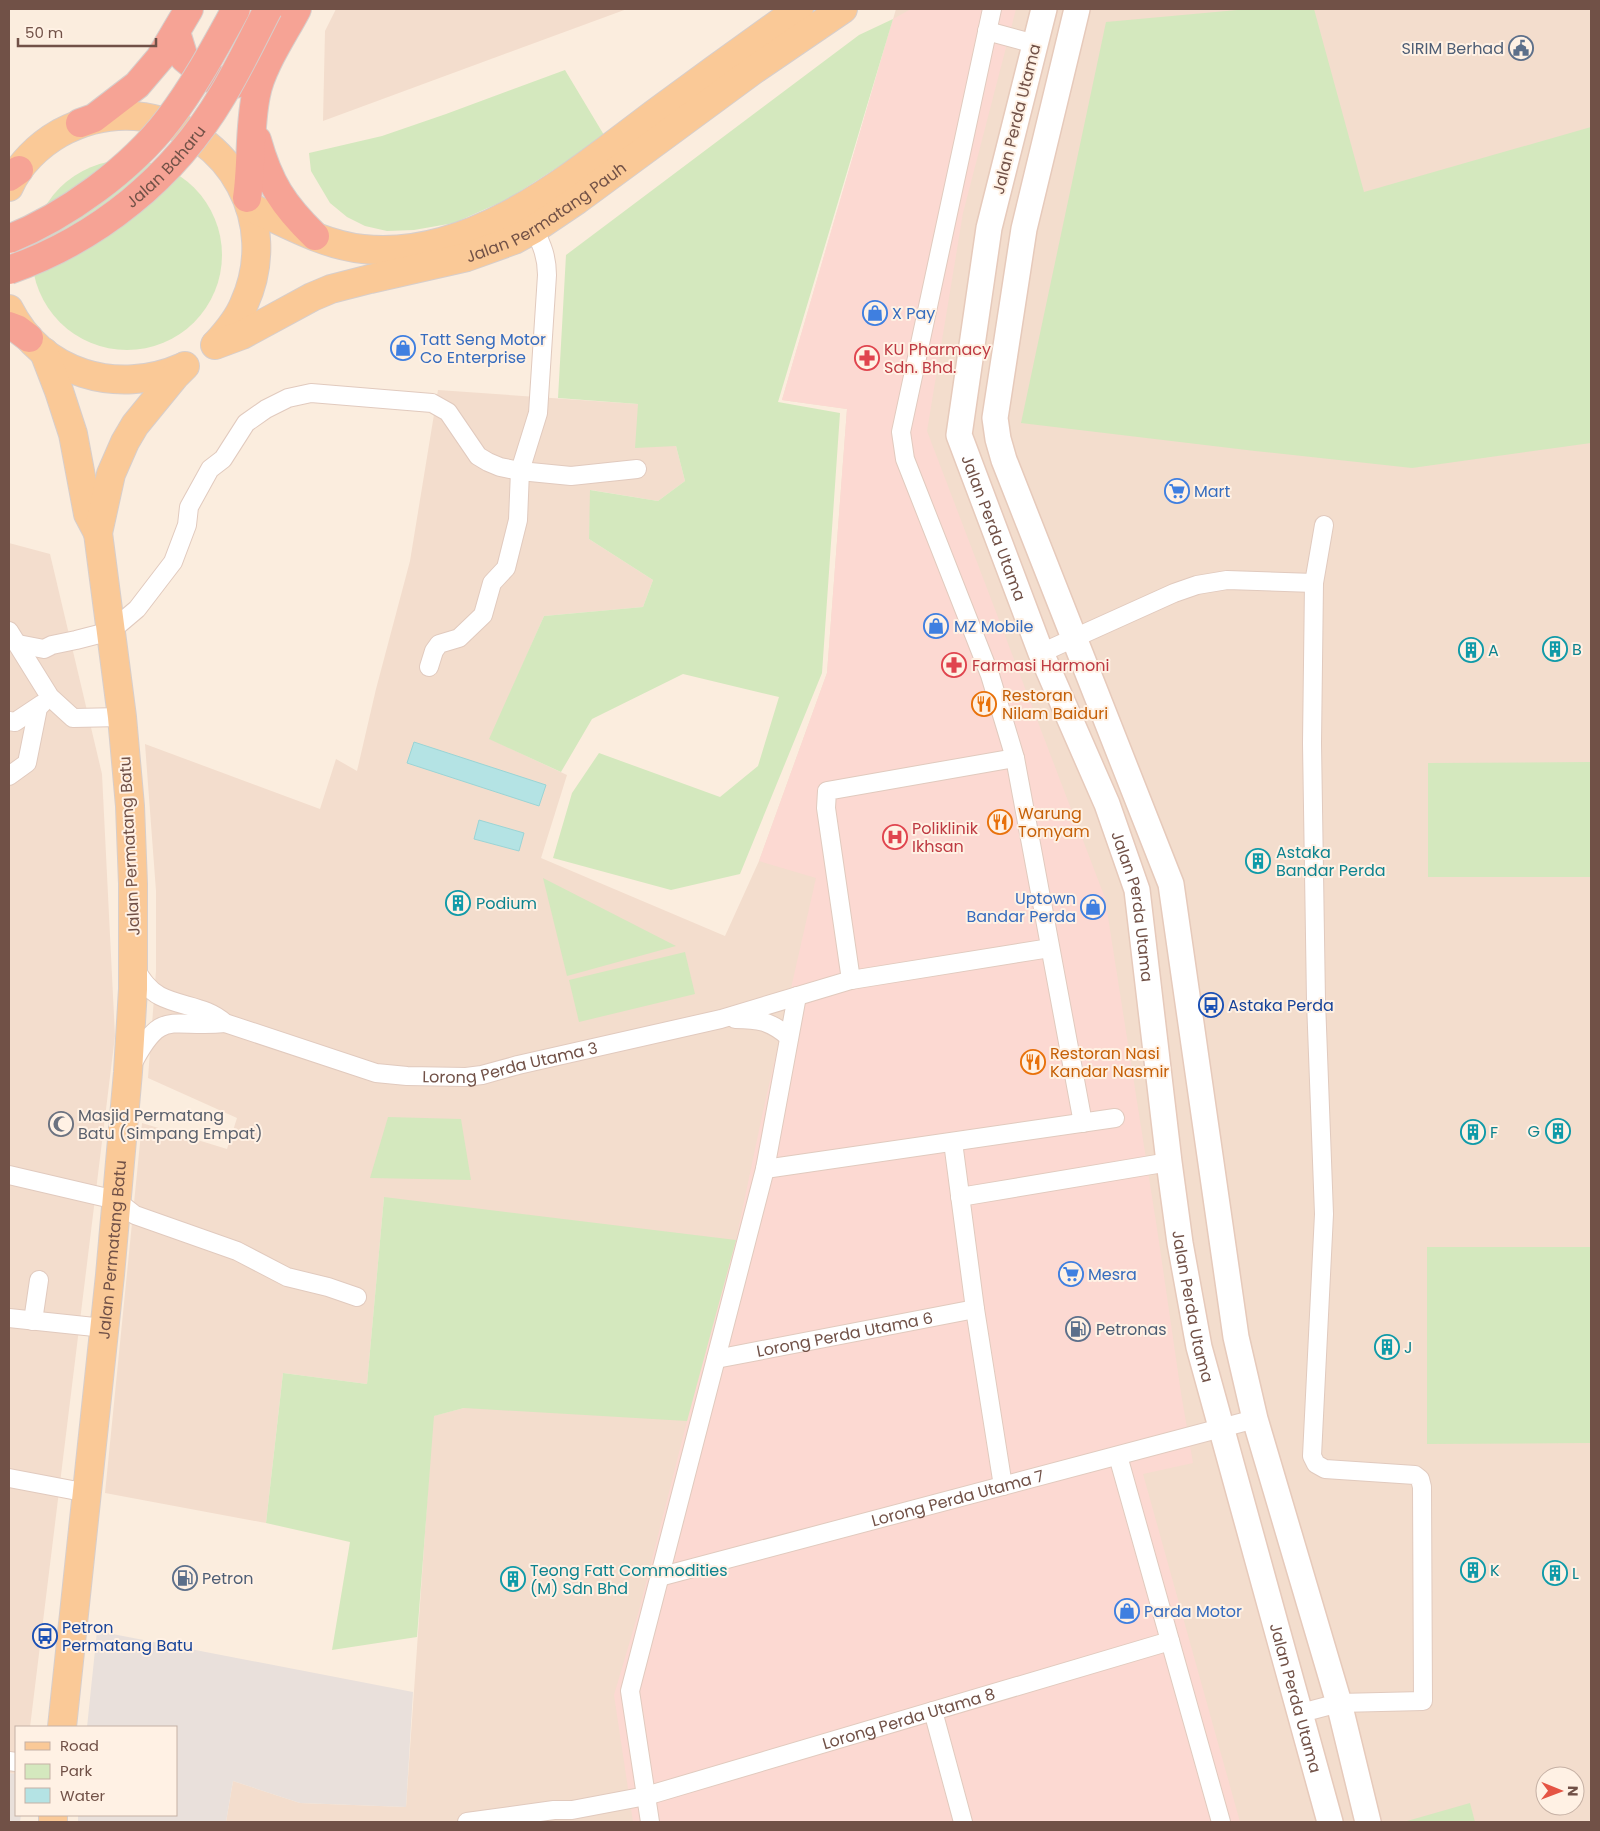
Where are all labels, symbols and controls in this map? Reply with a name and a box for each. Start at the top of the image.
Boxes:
scale bar [18,15,155,47]
text: 50 m [25,22,63,43]
public building icon: SIRIM Berhad [1508,35,1534,61]
place label: SIRIM Berhad [1401,37,1504,60]
street label: Jalan Perda Utama [987,41,1046,197]
street label: Jalan Baharu [121,121,211,213]
street label: Jalan Permatang Pauh [463,157,631,268]
shop icon: X Pay [862,300,888,326]
place label: X Pay [892,302,935,325]
place label: Tatt Seng Motor Co Enterprise [420,328,546,369]
shop icon: Tatt Seng Motor Co Enterprise [390,335,416,361]
place label: KU Pharmacy Sdn. Bhd. [884,338,991,379]
pharmacy icon: KU Pharmacy Sdn. Bhd. [854,345,880,371]
street label: Jalan Perda Utama [955,452,1031,604]
supermarket icon: Mart [1164,478,1190,504]
place label: Mart [1194,480,1231,503]
shop icon: MZ Mobile [923,613,949,639]
place label: MZ Mobile [954,615,1033,638]
building icon: B [1542,636,1568,662]
building icon: A [1458,637,1484,663]
place label: B [1572,638,1582,661]
place label: A [1488,639,1499,662]
pharmacy icon: Farmasi Harmoni [941,652,967,678]
place label: Farmasi Harmoni [972,654,1109,677]
place label: Restoran Nilam Baiduri [1002,684,1108,725]
restaurant icon: Restoran Nilam Baiduri [971,691,997,717]
street label: Jalan Permatang Batu [113,756,146,936]
place label: Warung Tomyam [1018,802,1090,843]
restaurant icon: Warung Tomyam [987,809,1013,835]
place label: Poliklinik Ikhsan [912,817,979,858]
hospital icon: Poliklinik Ikhsan [882,824,908,850]
street label: Jalan Perda Utama [1105,828,1159,983]
place label: Astaka Bandar Perda [1276,841,1386,882]
building icon: Astaka Bandar Perda [1245,848,1271,874]
place label: Uptown Bandar Perda [966,887,1076,928]
building icon: Podium [445,890,471,916]
place label: Podium [476,892,537,915]
shop icon: Uptown Bandar Perda [1080,894,1106,920]
bus stop icon: Astaka Perda [1198,992,1224,1018]
place label: Astaka Perda [1228,994,1334,1017]
street label: Lorong Perda Utama 3 [422,1036,600,1089]
place label: Restoran Nasi Kandar Nasmir [1050,1042,1169,1083]
restaurant icon: Restoran Nasi Kandar Nasmir [1020,1049,1046,1075]
place label: Masjid Permatang Batu (Simpang Empat) [78,1104,262,1145]
mosque icon: Masjid Permatang Batu (Simpang Empat) [48,1111,74,1137]
building icon: G [1545,1118,1571,1144]
building icon: F [1460,1119,1486,1145]
place label: G [1528,1120,1540,1143]
place label: F [1490,1121,1498,1144]
street label: Jalan Permatang Batu [92,1159,132,1340]
street label: Jalan Perda Utama [1166,1229,1219,1385]
supermarket icon: Mesra [1058,1261,1084,1287]
place label: Mesra [1088,1263,1137,1286]
street label: Lorong Perda Utama 6 [755,1306,935,1363]
fuel station icon: Petronas [1065,1316,1091,1342]
place label: Petronas [1096,1318,1167,1341]
building icon: J [1374,1334,1400,1360]
place label: J [1404,1336,1412,1359]
street label: Lorong Perda Utama 7 [869,1464,1047,1532]
building icon: K [1460,1557,1486,1583]
place label: Teong Fatt Commodities (M) Sdn Bhd [530,1559,728,1600]
place label: K [1490,1559,1500,1582]
building icon: L [1542,1560,1568,1586]
place label: L [1572,1562,1579,1585]
fuel station icon: Petron [172,1565,198,1591]
building icon: Teong Fatt Commodities (M) Sdn Bhd [500,1566,526,1592]
place label: Petron [202,1567,253,1590]
shop icon: Parda Motor [1114,1598,1140,1624]
place label: Parda Motor [1144,1600,1242,1623]
place label: Petron Permatang Batu [62,1616,193,1657]
street label: Jalan Perda Utama [1264,1620,1327,1775]
bus stop icon: Petron Permatang Batu [32,1623,58,1649]
street label: Lorong Perda Utama 8 [820,1682,998,1755]
legend [15,1726,178,1816]
text: Road [60,1735,99,1756]
text: Park [60,1760,92,1781]
north arrow [1535,1766,1585,1816]
text: Water [60,1785,106,1806]
text: N [1563,1786,1583,1797]

